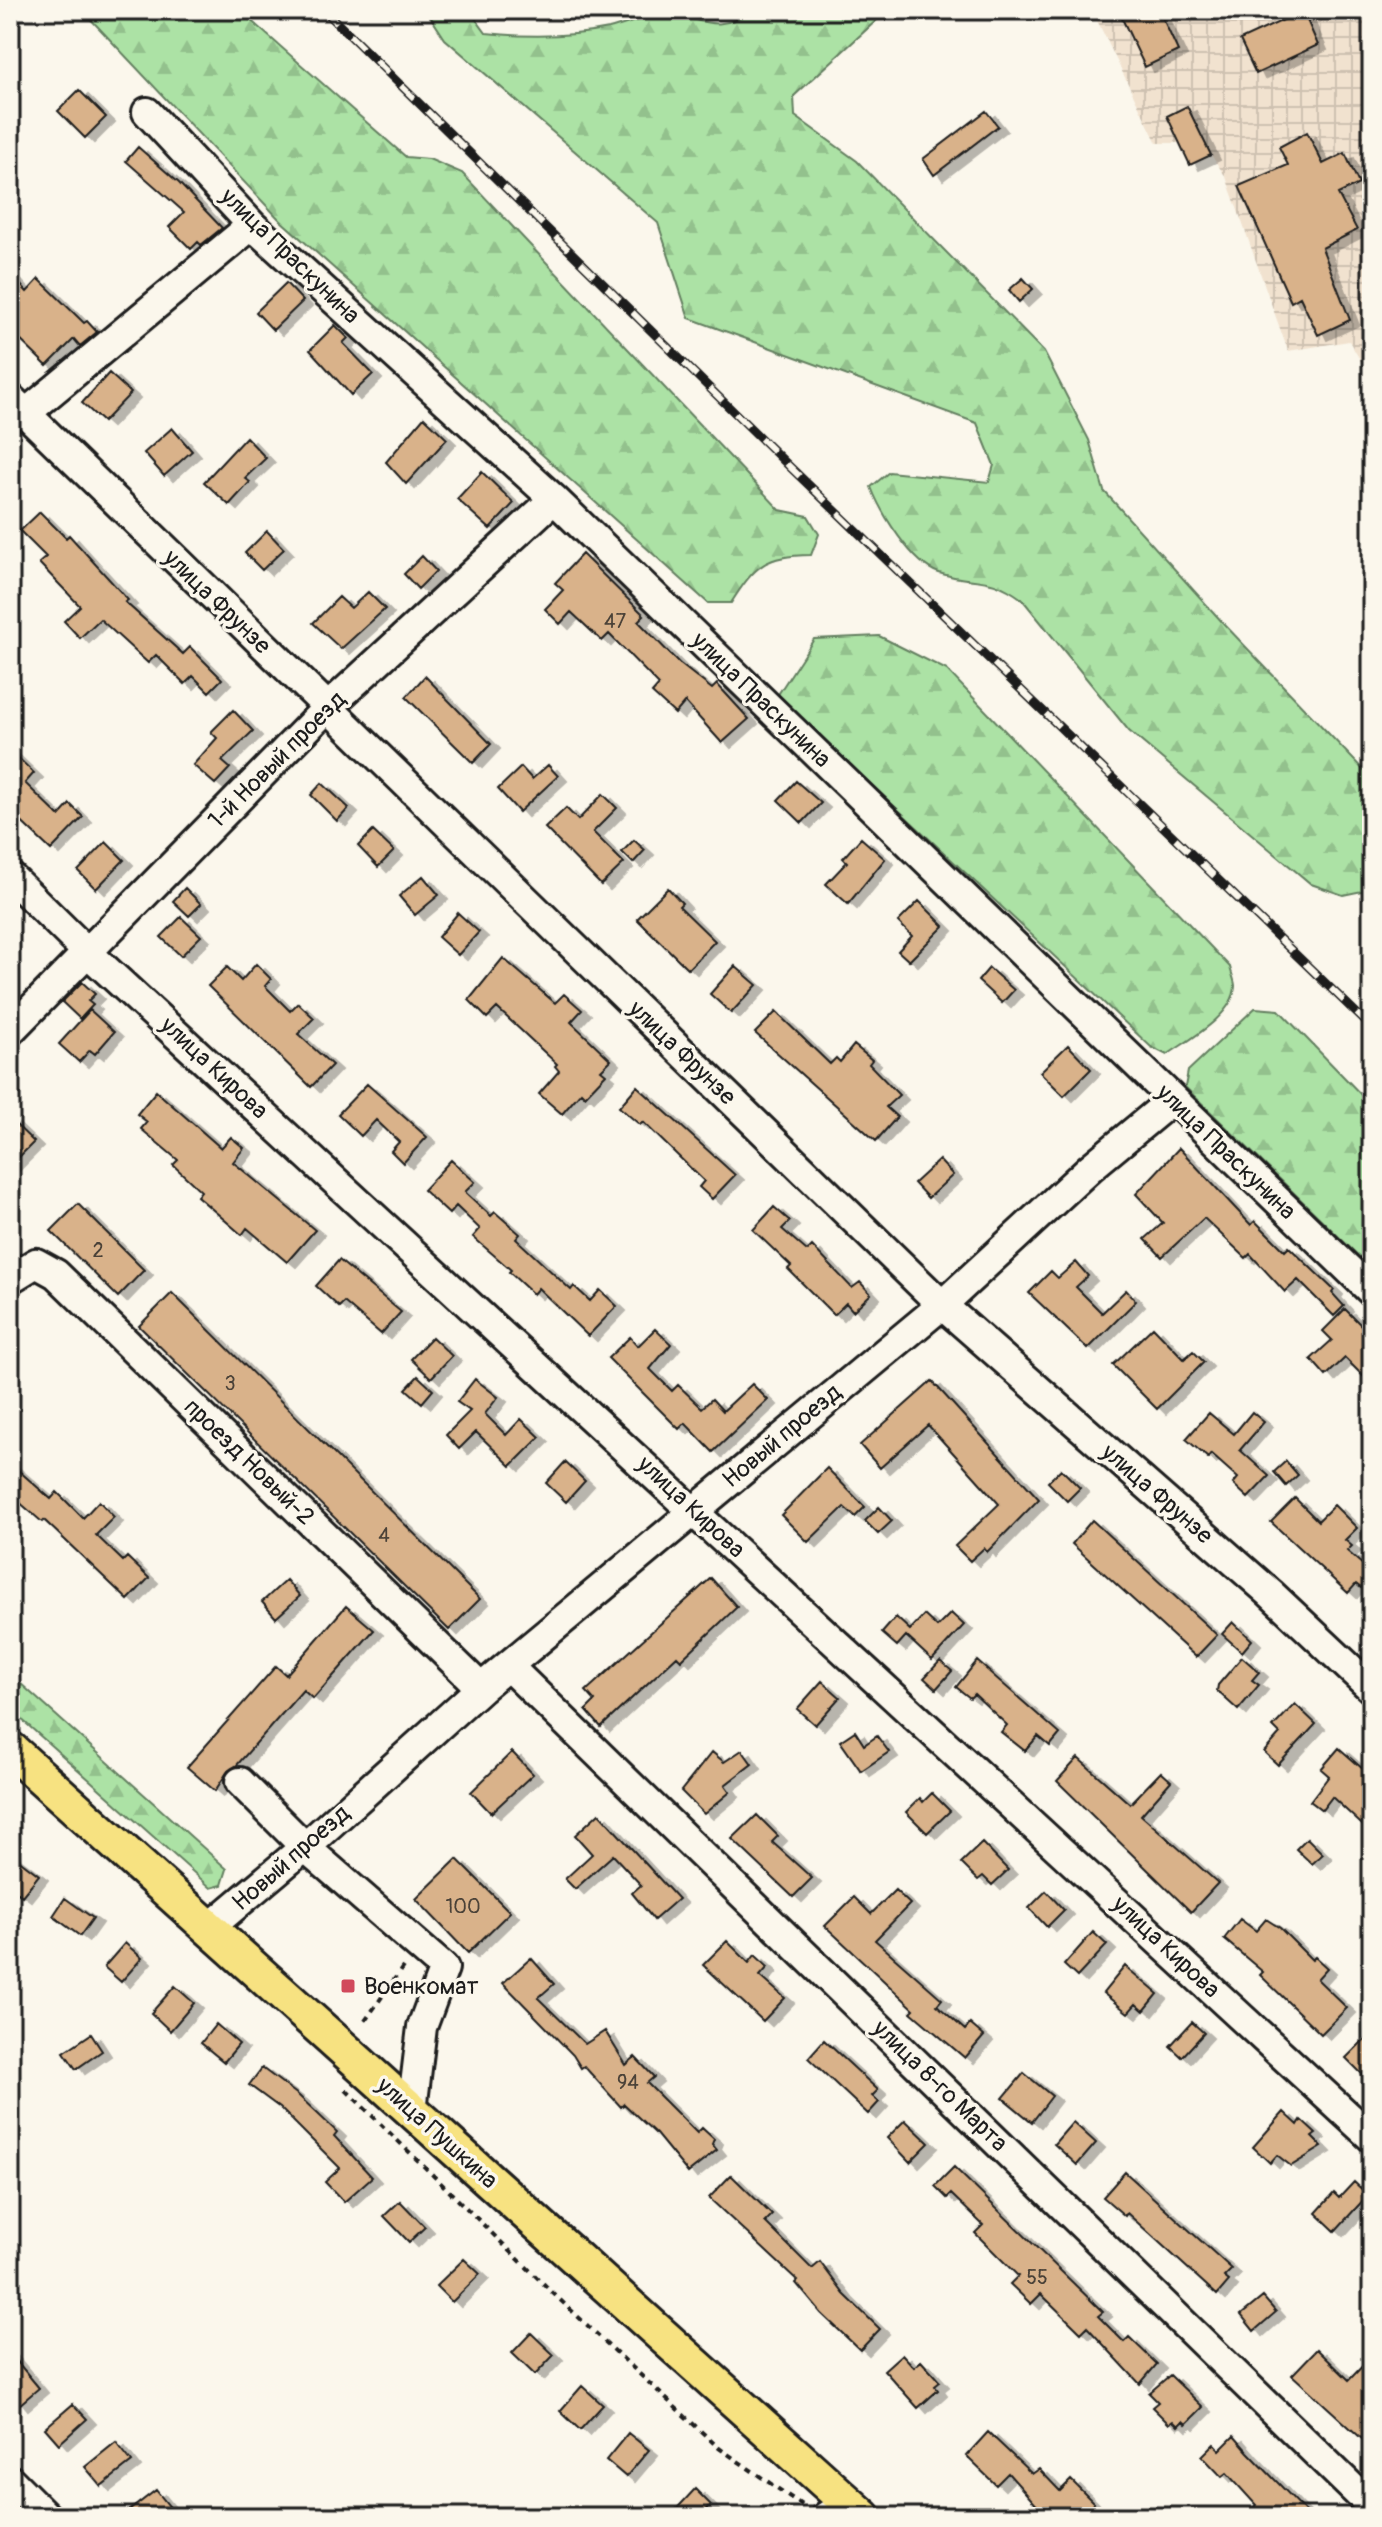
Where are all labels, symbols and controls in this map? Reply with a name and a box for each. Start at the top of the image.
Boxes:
street label: улица Праскунина [214,181,366,330]
street label: улица Фрунзе [157,543,277,660]
house number: 47 [604,609,627,634]
street label: улица Праскунина [685,625,837,774]
street label: 1-й Новый проезд [202,685,352,835]
street label: улица Фрунзе [622,994,742,1111]
street label: улица Кирова [153,1010,274,1125]
street label: улица Праскунина [1150,1077,1302,1226]
house number: 2 [92,1238,104,1263]
house number: 3 [224,1371,236,1396]
street label: Новый проезд [717,1377,848,1494]
street label: проезд Новый-2 [178,1393,320,1531]
street label: улица Фрунзе [1095,1437,1219,1550]
street label: улица Кирова [630,1449,751,1564]
house number: 4 [378,1523,390,1548]
street label: Новый проезд [226,1799,356,1917]
street label: улица Кирова [1105,1889,1226,2004]
house number: 100 [445,1894,481,1919]
place label: Военкомат [364,1972,479,2001]
marker: Военкомат [339,1977,357,1995]
street label: улица 8-го Марта [866,2014,1014,2158]
street label: улица Пушкина [370,2070,503,2195]
house number: 94 [617,2070,639,2095]
house number: 55 [1026,2265,1048,2290]

